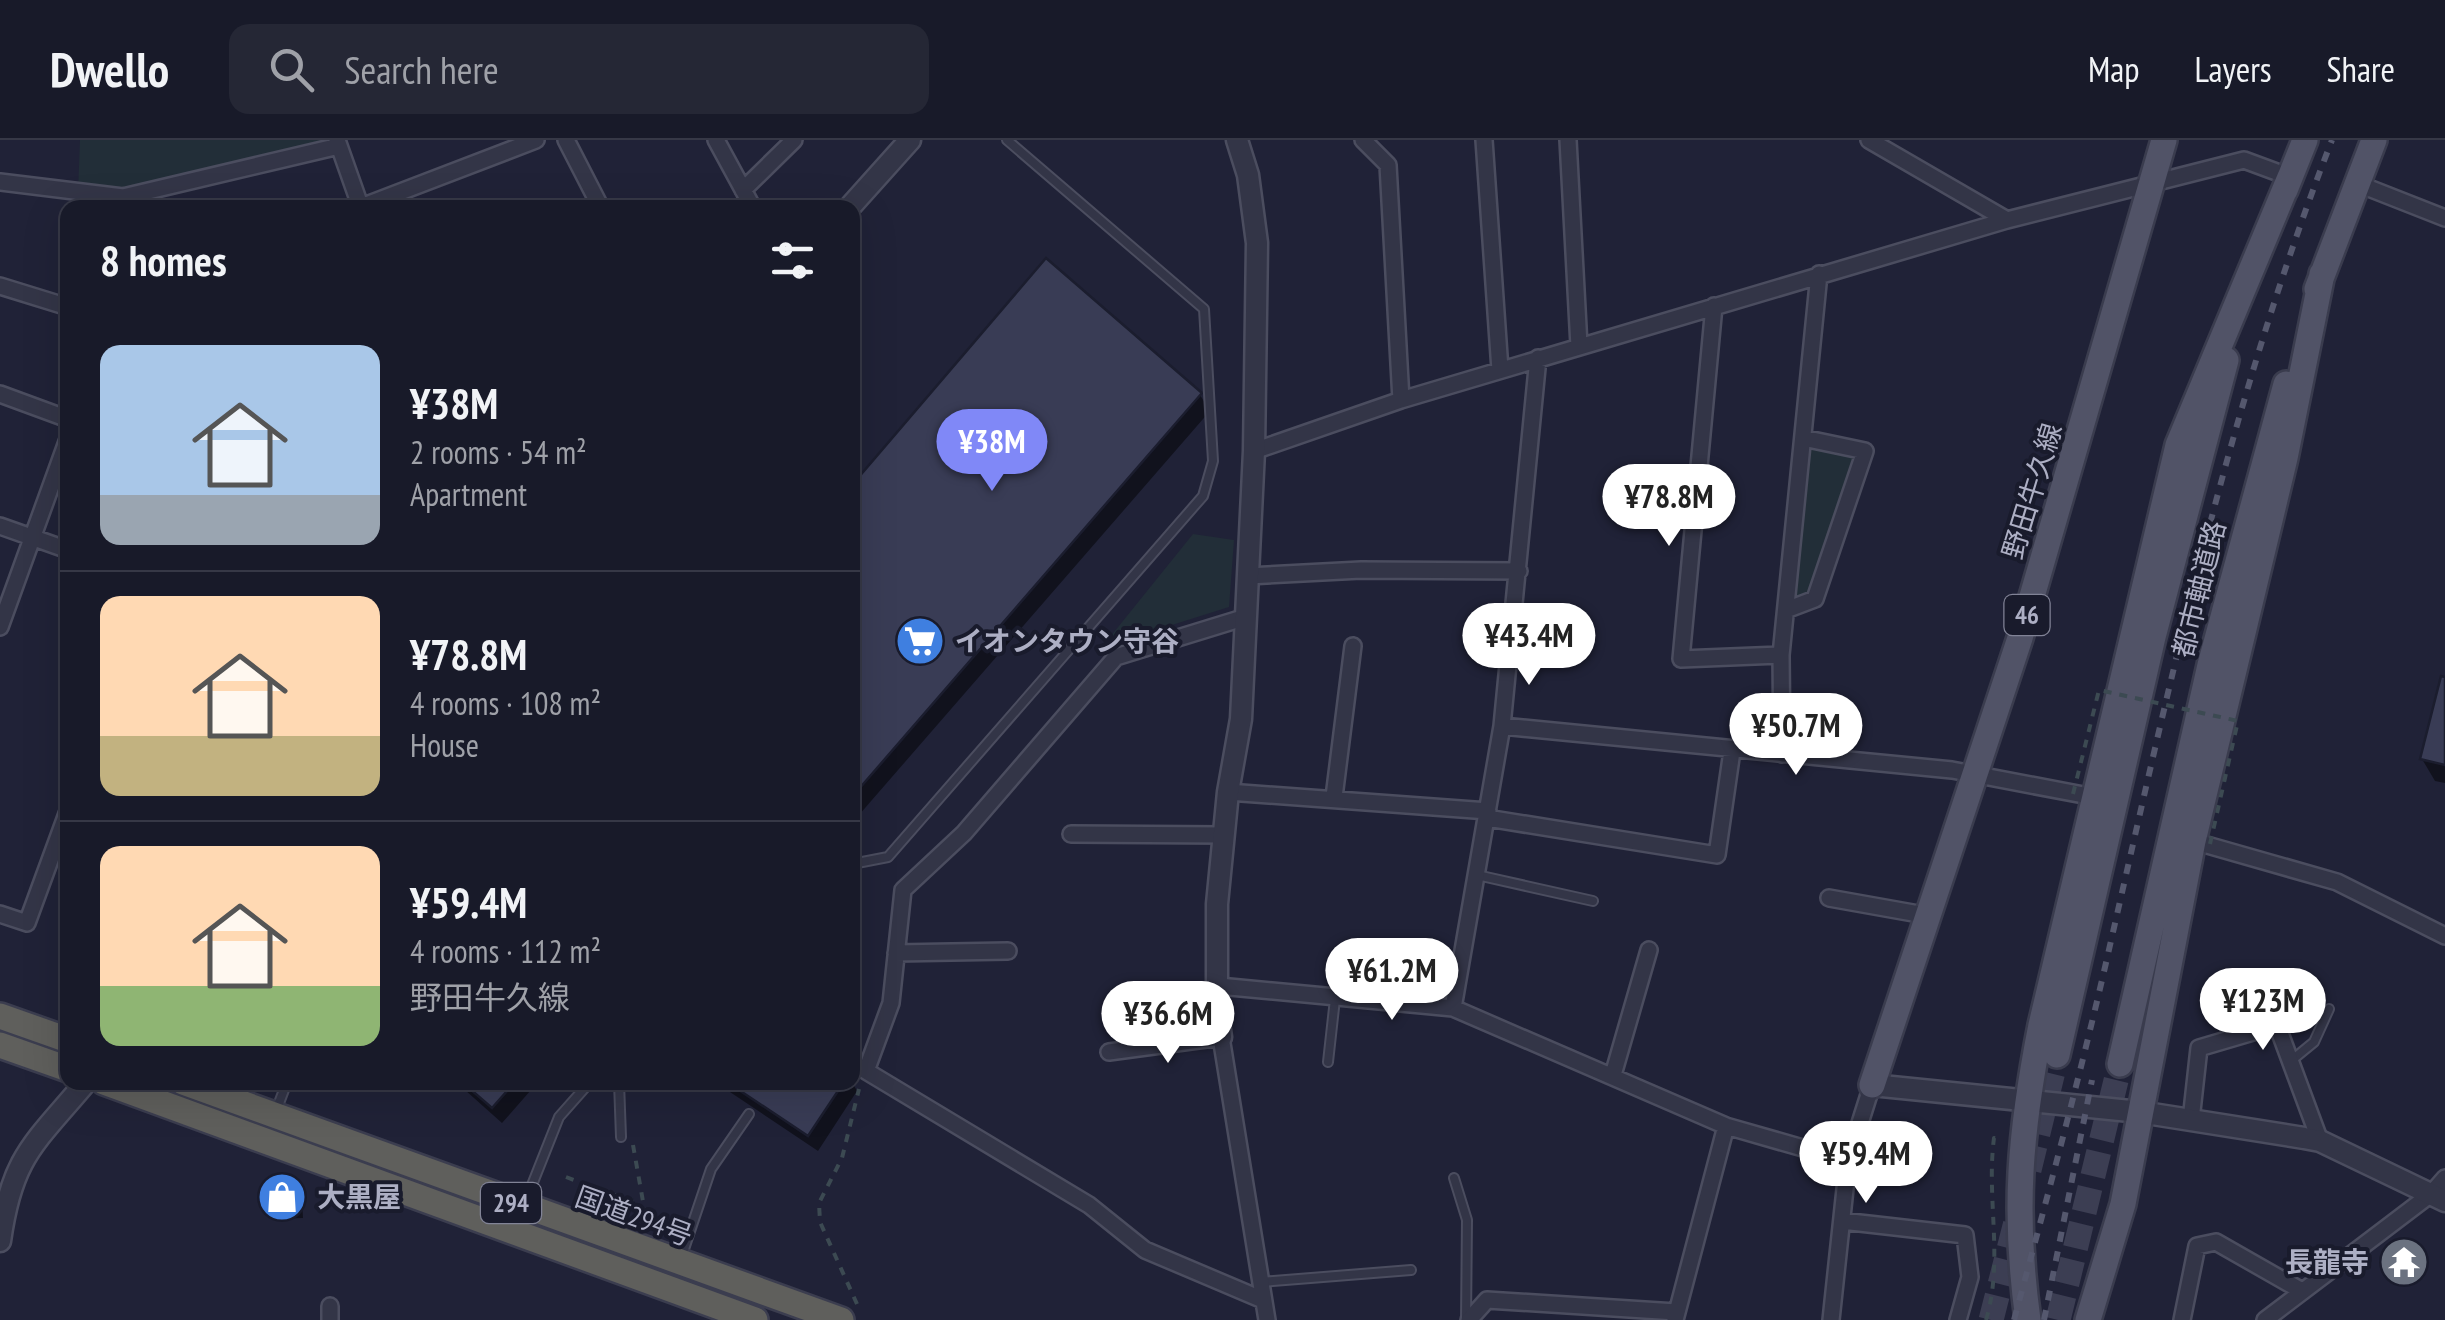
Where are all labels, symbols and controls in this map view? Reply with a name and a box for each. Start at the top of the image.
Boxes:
search box [229,24,929,114]
text: Dwello [50,38,169,100]
icon: search [264,42,319,97]
text: Search here [344,45,499,94]
text: Map [2088,46,2139,92]
text: Layers [2194,46,2272,92]
text: Share [2327,46,2395,92]
text: 8 homes [100,233,227,288]
icon: filters [765,233,820,288]
text: ¥38M [410,376,498,431]
icon: home [180,385,300,505]
pin: ¥38M [933,409,1051,494]
street label: 野田牛久線 [1993,418,2070,563]
text: ¥38M [958,420,1026,462]
text: 2 rooms · 54 m² [410,431,587,473]
pin: ¥78.8M [1588,464,1750,549]
text: Apartment [410,473,527,515]
text: ¥78.8M [1624,475,1714,517]
street label: 都市軸道路 [2164,516,2233,661]
road number: 46 [2004,595,2050,635]
pin: ¥43.4M [1448,603,1610,688]
text: ¥43.4M [1484,614,1574,656]
supermarket icon: イオンタウン守谷 [894,615,946,667]
place label: イオンタウン守谷 [955,622,1179,659]
text: ¥78.8M [410,627,527,682]
icon: home [180,636,300,756]
text: 4 rooms · 108 m² [410,682,601,724]
pin: ¥50.7M [1715,693,1877,778]
text: ¥50.7M [1751,704,1841,746]
text: House [410,724,479,766]
text: ¥59.4M [410,875,527,930]
icon: home [180,886,300,1006]
text: 4 rooms · 112 m² [410,930,601,972]
pin: ¥61.2M [1311,938,1473,1023]
text: ¥61.2M [1347,949,1437,991]
pin: ¥123M [2193,968,2333,1053]
text: 野田牛久線 [410,976,570,1018]
text: ¥123M [2222,979,2304,1021]
pin: ¥36.6M [1087,981,1249,1066]
text: ¥36.6M [1123,992,1213,1034]
pin: ¥59.4M [1785,1121,1947,1206]
text: ¥59.4M [1821,1132,1911,1174]
shop icon: 大黒屋 [256,1171,308,1223]
street label: 国道294号 [571,1177,698,1254]
place label: 大黒屋 [317,1178,401,1215]
road number: 294 [481,1183,541,1223]
temple icon: 長龍寺 [2378,1236,2430,1288]
place label: 長龍寺 [2285,1243,2369,1280]

